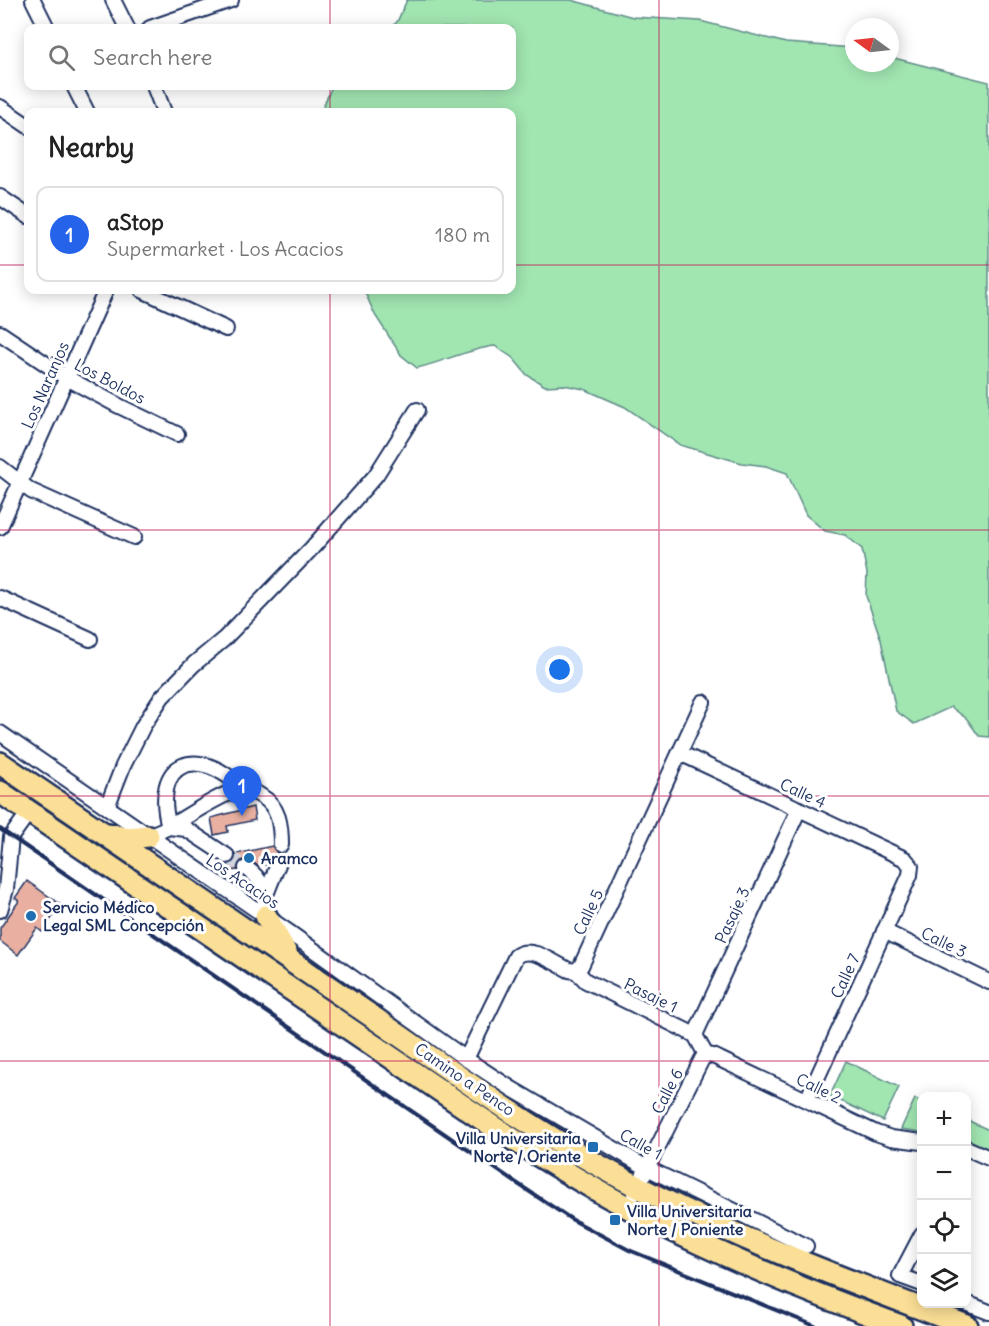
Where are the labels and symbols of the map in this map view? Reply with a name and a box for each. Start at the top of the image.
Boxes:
north arrow [845,18,899,72]
street label: Los Naranjos [17,338,73,432]
street label: Los Boldos [71,354,149,408]
your location [545,655,574,684]
pin: 1 [222,766,262,816]
street label: Calle 4 [777,774,829,812]
place label: Aramco [261,848,318,868]
street label: Los Acacios [203,849,283,913]
marker: Aramco [242,851,256,865]
street label: Pasaje 3 [710,884,754,946]
street label: Calle 5 [569,886,607,938]
place label: Servicio Médico Legal SML Concepción [43,897,204,936]
marker: Servicio Médico Legal SML Concepción [24,909,38,923]
street label: Calle 3 [918,922,970,962]
street label: Calle 7 [826,950,864,1002]
street label: Pasaje 1 [621,973,681,1017]
street label: Camino a Penco [411,1038,519,1120]
street label: Calle 6 [647,1065,687,1117]
street label: Calle 2 [793,1069,845,1108]
street label: Calle 1 [616,1124,666,1164]
place label: Villa Universitaria Norte / Oriente [456,1128,581,1166]
marker: Villa Universitaria Norte / Oriente [586,1140,600,1154]
place label: Villa Universitaria Norte / Poniente [627,1201,752,1239]
marker: Villa Universitaria Norte / Poniente [608,1213,622,1227]

